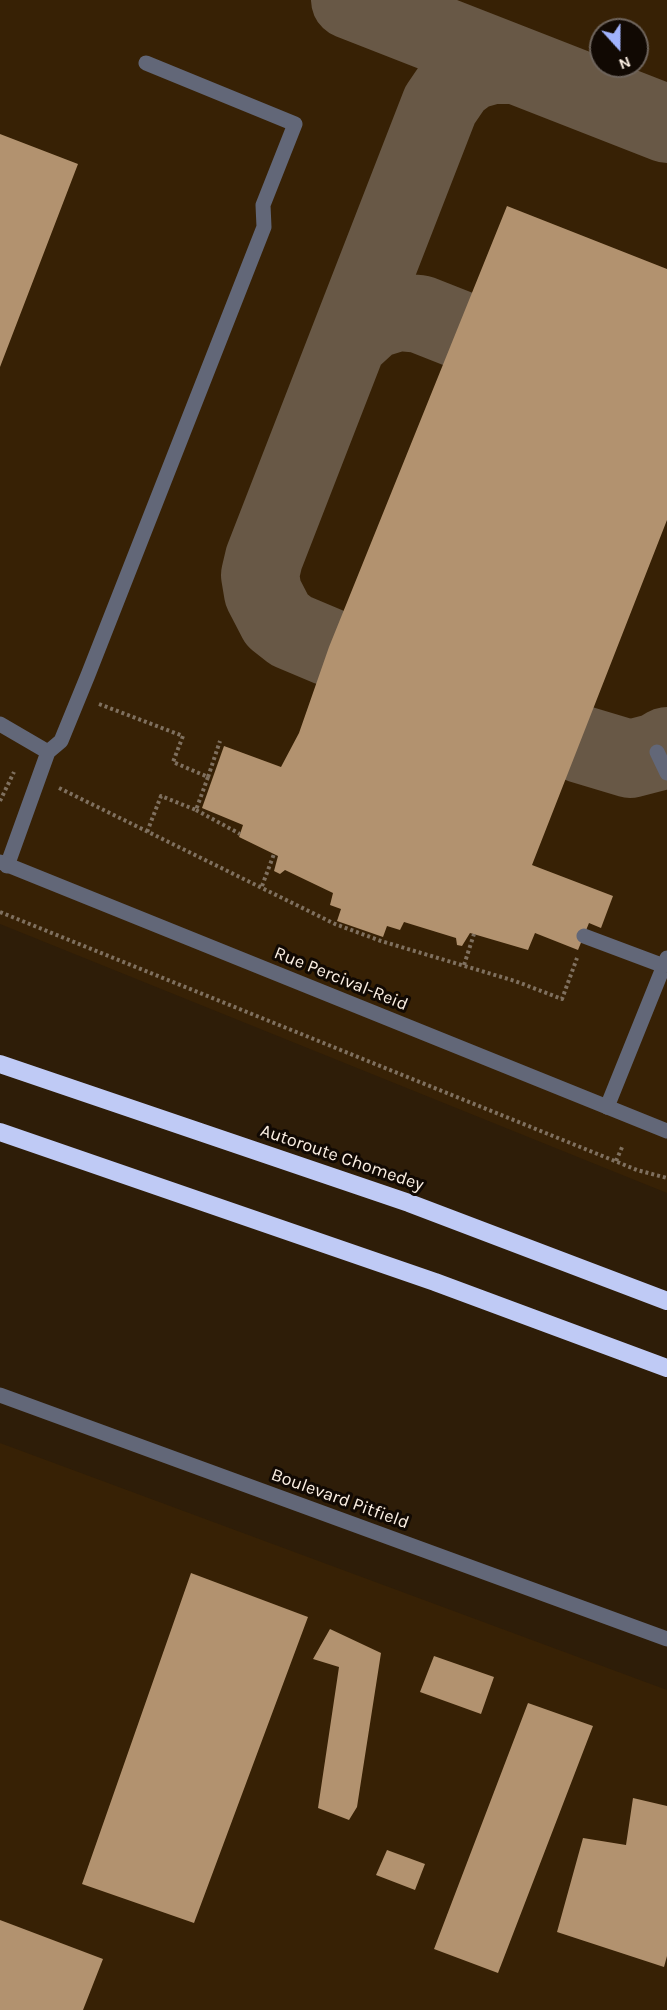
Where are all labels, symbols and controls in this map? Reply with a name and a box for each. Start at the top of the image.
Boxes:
north arrow [589,18,649,78]
text: N [616,52,634,74]
street label: Rue Percival-Reid [271,942,411,1016]
street label: Autoroute Chomedey [257,1120,427,1196]
street label: Boulevard Pitfield [268,1464,412,1534]

